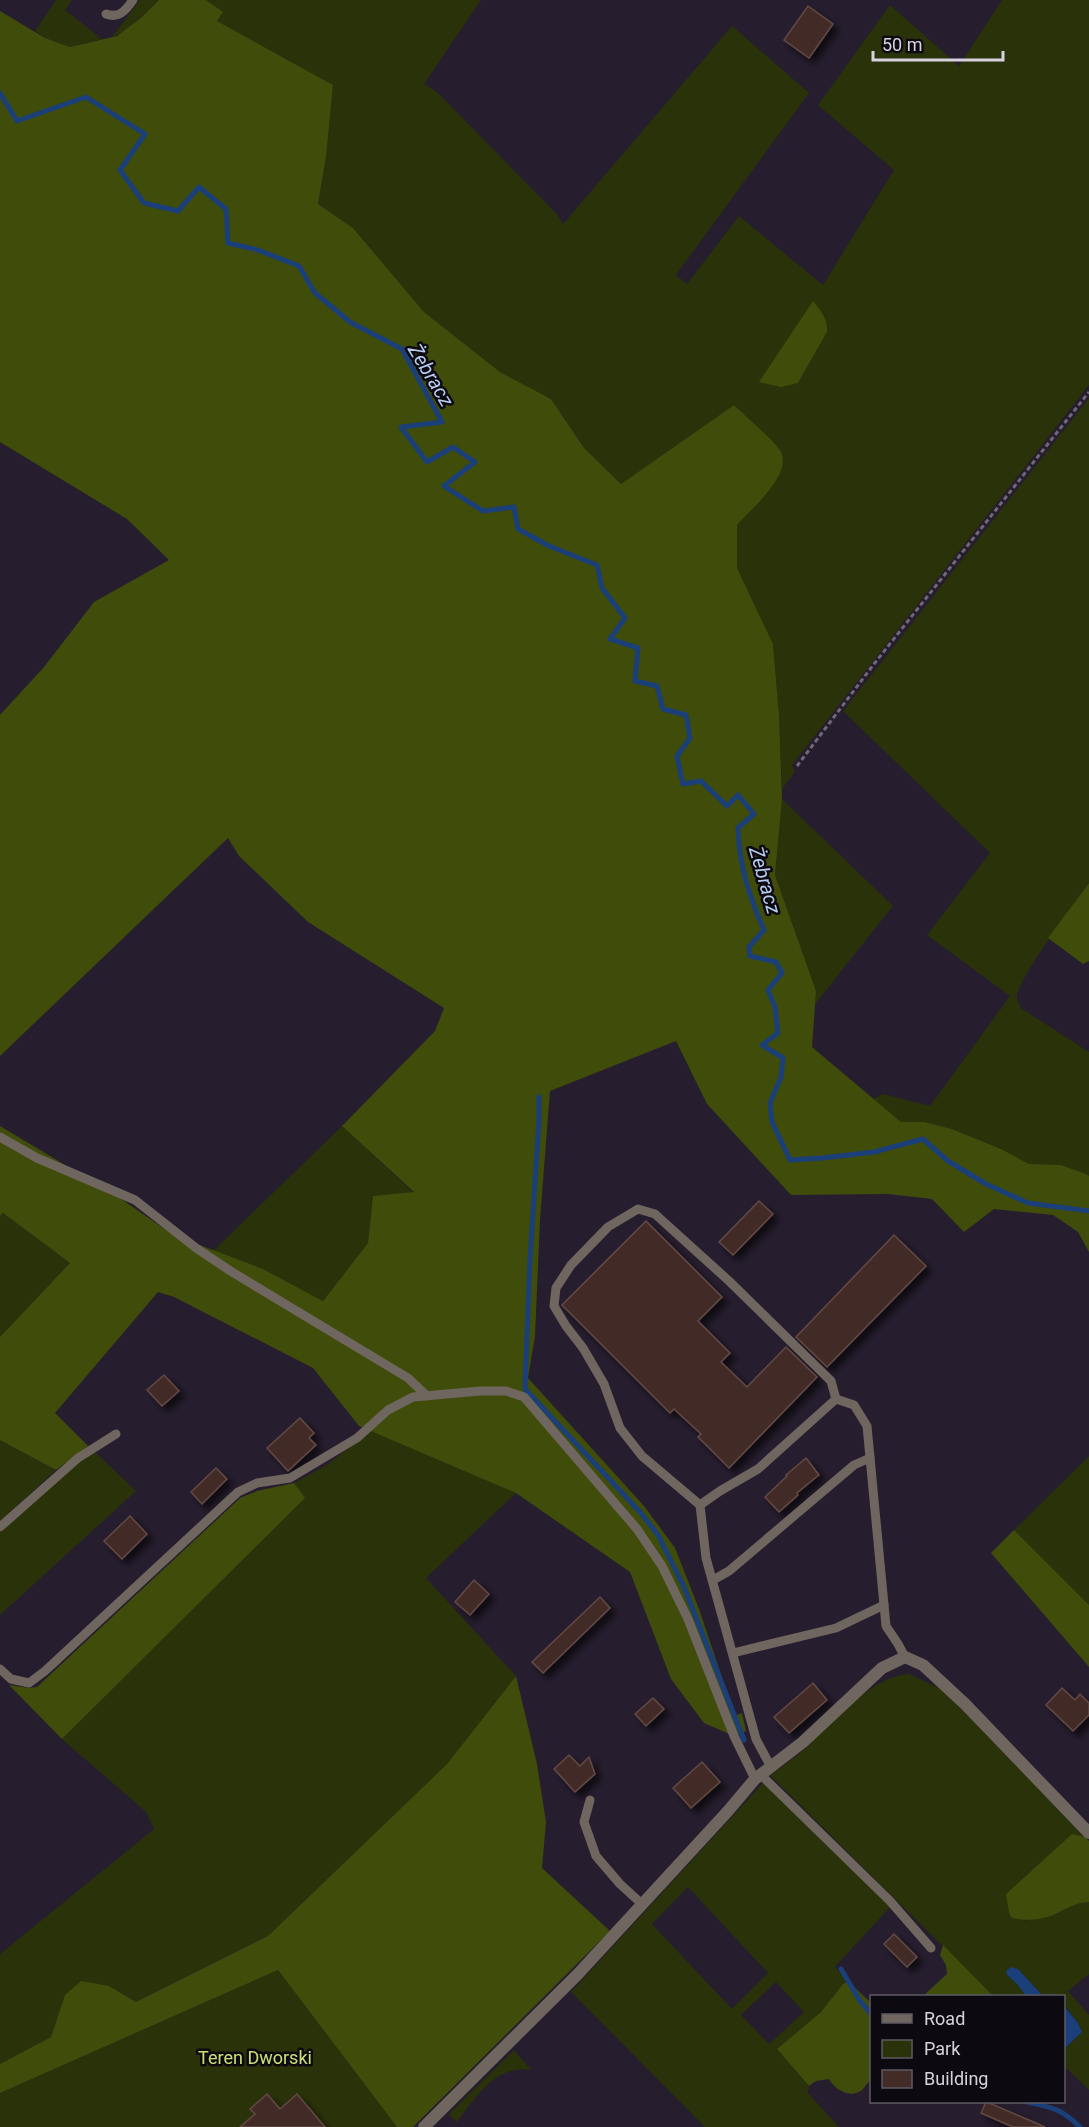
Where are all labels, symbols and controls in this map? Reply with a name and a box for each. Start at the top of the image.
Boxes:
scale bar [873,24,1004,62]
text: 50 m [882,34,922,55]
water label: Żebracz [402,338,459,411]
water label: Żebracz [744,843,786,917]
legend [870,1995,1065,2103]
text: Road [924,2008,965,2029]
text: Park [924,2038,961,2059]
park label: Teren Dworski [198,2047,312,2068]
text: Building [924,2068,988,2089]

